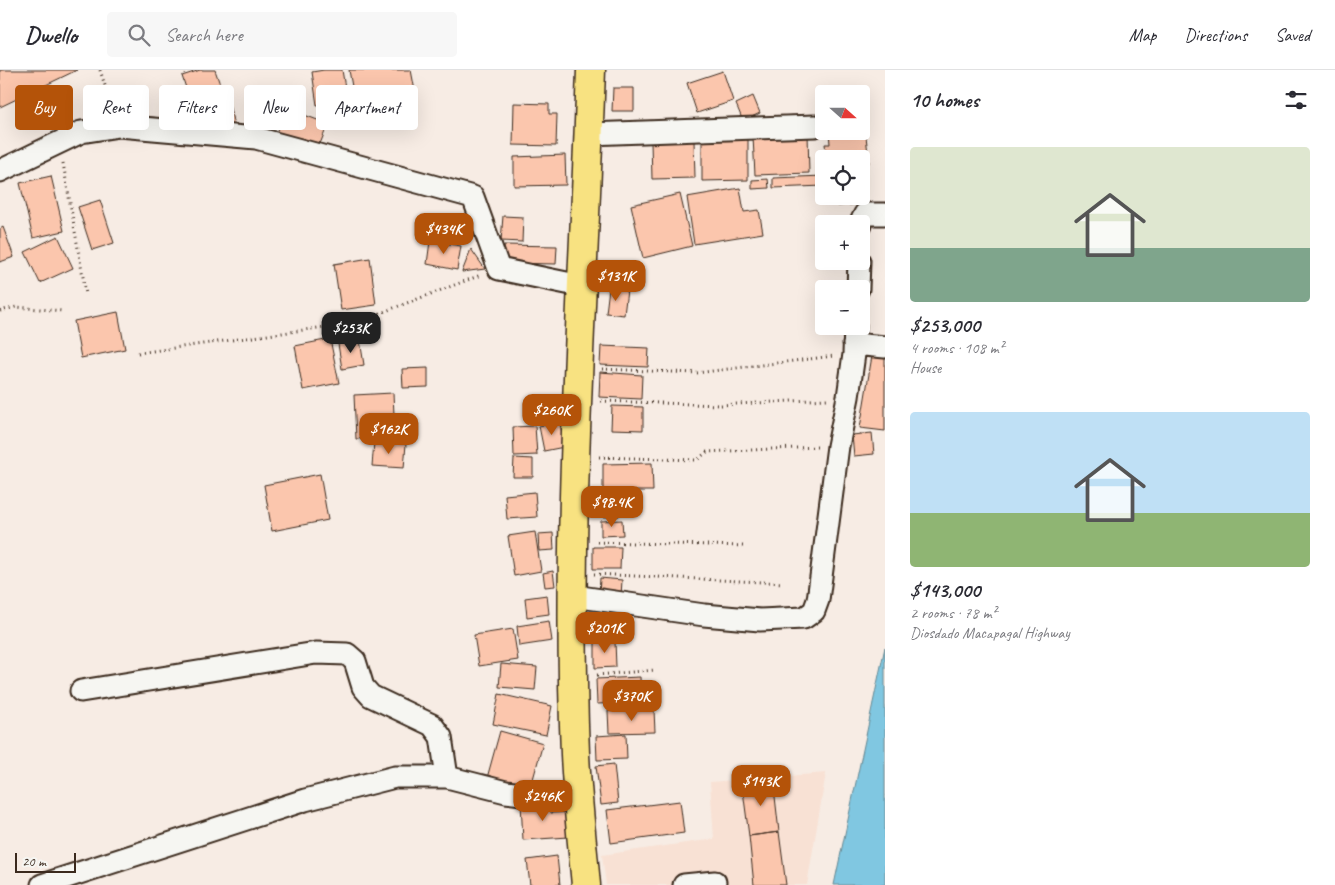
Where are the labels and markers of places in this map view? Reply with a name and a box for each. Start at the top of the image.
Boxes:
pin: $434K [409,212,479,255]
pin: $131K [581,260,651,302]
pin: $253K [316,312,386,354]
pin: $260K [517,394,587,436]
pin: $162K [354,412,424,455]
pin: $98.4K [571,486,653,528]
pin: $201K [570,612,640,654]
pin: $370K [597,680,667,722]
pin: $143K [726,764,796,807]
pin: $246K [508,780,578,822]

